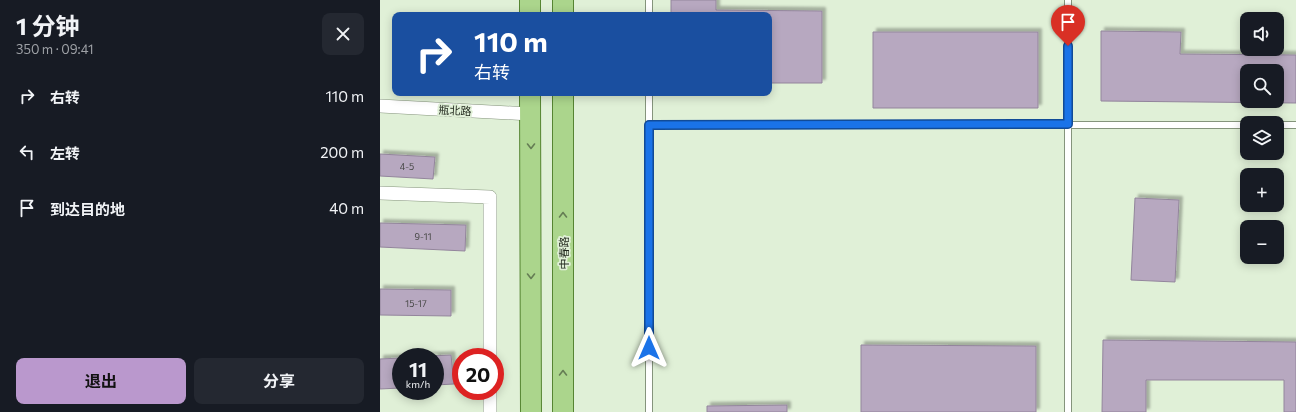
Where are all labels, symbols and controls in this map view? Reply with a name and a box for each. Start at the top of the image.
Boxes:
pin [1051,5,1085,46]
text: 1 分钟 [16,11,79,40]
icon: arrive [1057,11,1079,33]
map controls [1240,12,1284,264]
button: sound [1240,12,1284,56]
button: close [322,13,364,55]
text: 110 m [474,24,548,58]
icon: right [408,28,460,80]
text: 350 m · 09:41 [16,41,94,57]
text: 右转 [474,61,510,83]
button: search [1240,64,1284,108]
icon: right [16,85,38,107]
text: 110 m [325,87,364,105]
text: 右转 [50,88,80,106]
street label: 瓶北路 [438,103,472,117]
button: layers [1240,116,1284,160]
icon: left [16,141,38,163]
text: 200 m [320,143,364,161]
one-way arrow [527,143,535,149]
text: 左转 [50,144,80,162]
house number: 4-5 [400,161,414,172]
button: + [1240,168,1284,212]
icon: arrive [16,197,38,219]
text: 40 m [329,199,364,217]
text: 到达目的地 [50,200,125,218]
one-way arrow [559,212,567,218]
button: − [1240,220,1284,264]
house number: 9-11 [415,231,431,242]
street label: 中春路 [557,237,570,270]
one-way arrow [527,273,535,279]
house number: 15-17 [405,298,427,309]
position arrow [628,327,670,369]
speed limit sign: 20 [452,348,504,400]
text: 11 [409,357,427,381]
button: 退出 [16,358,186,404]
button: 分享 [194,358,364,404]
one-way arrow [559,370,567,376]
text: km/h [406,378,430,390]

